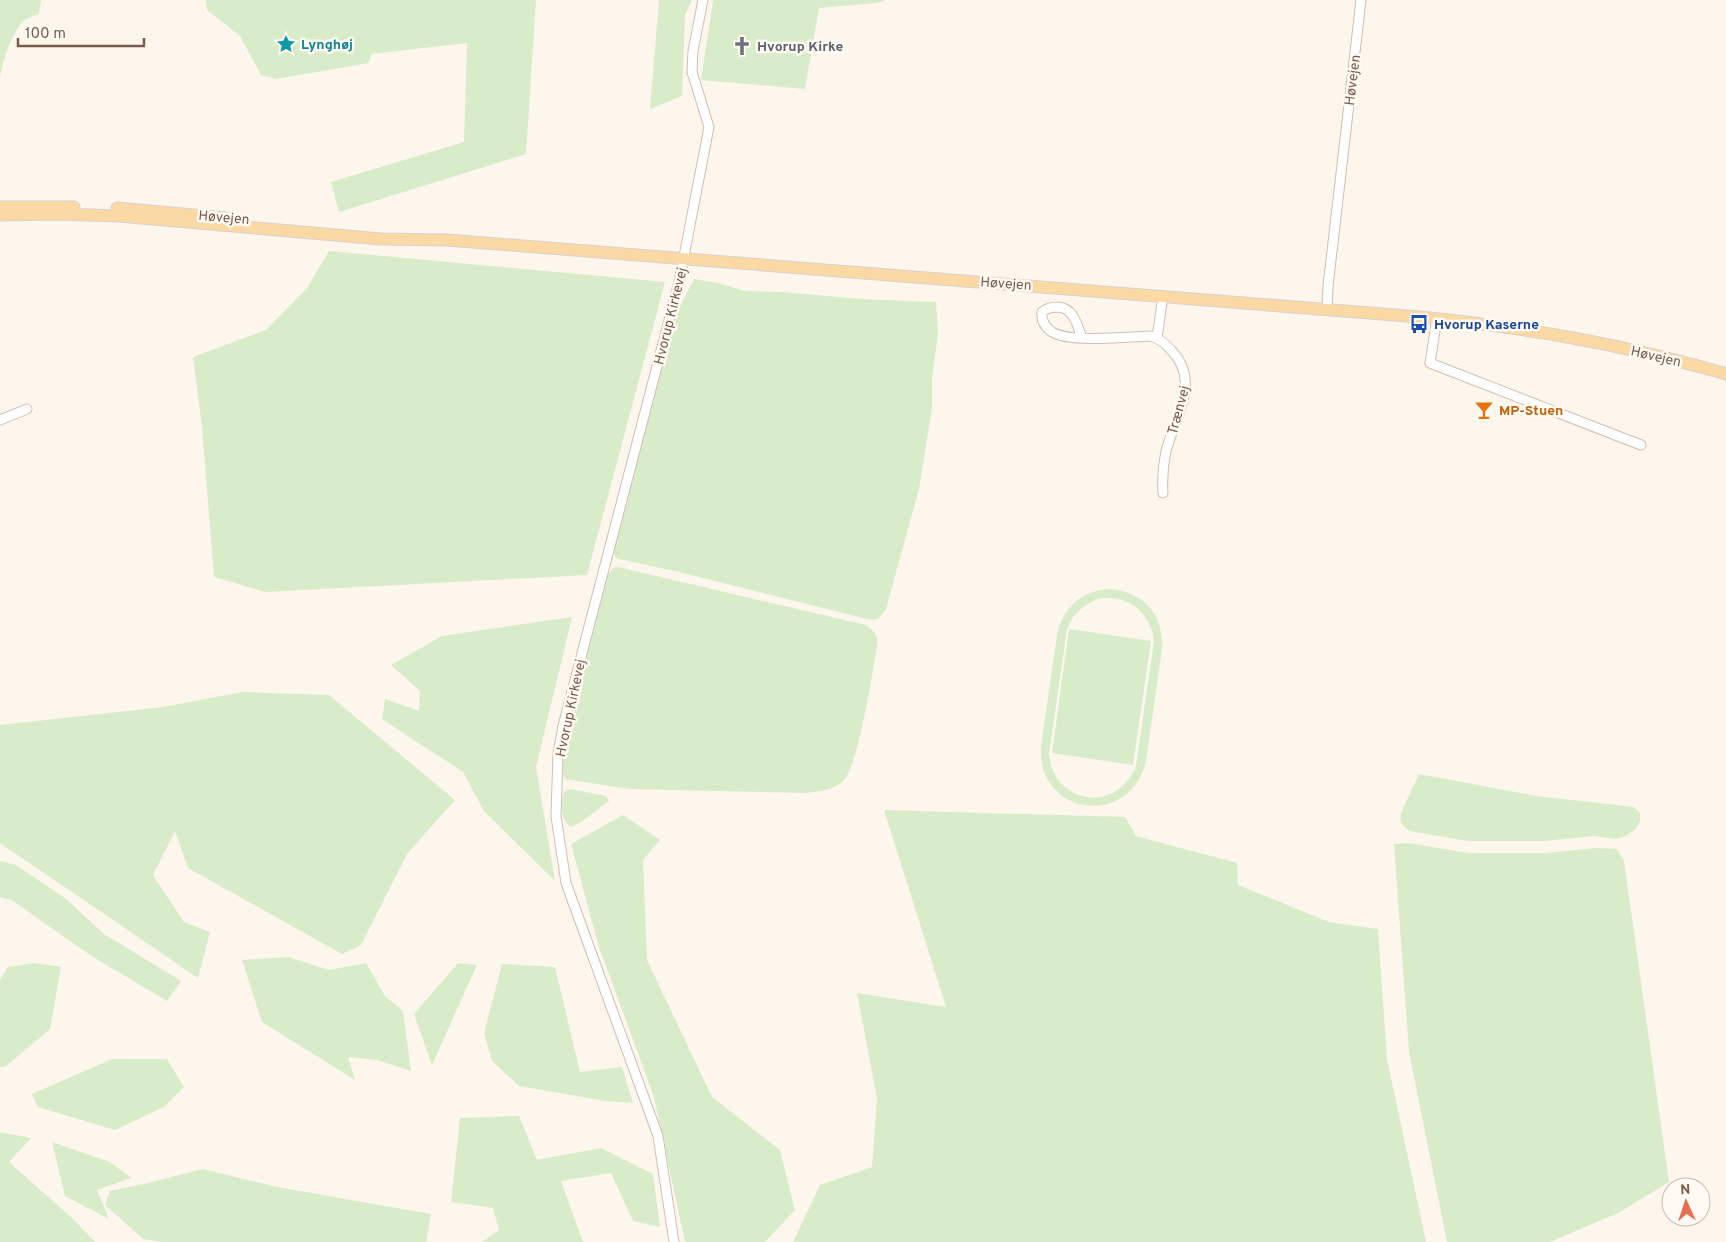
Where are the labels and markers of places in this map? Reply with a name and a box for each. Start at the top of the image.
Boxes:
place icon: Lynghøj [275,33,297,55]
church icon: Hvorup Kirke [731,35,753,57]
place label: Lynghøj [301,37,353,54]
place label: Hvorup Kirke [757,39,843,56]
bus stop icon: Hvorup Kaserne [1408,313,1430,335]
place label: Hvorup Kaserne [1434,317,1539,334]
bar icon: MP-Stuen [1473,399,1495,421]
place label: MP-Stuen [1499,403,1563,420]

